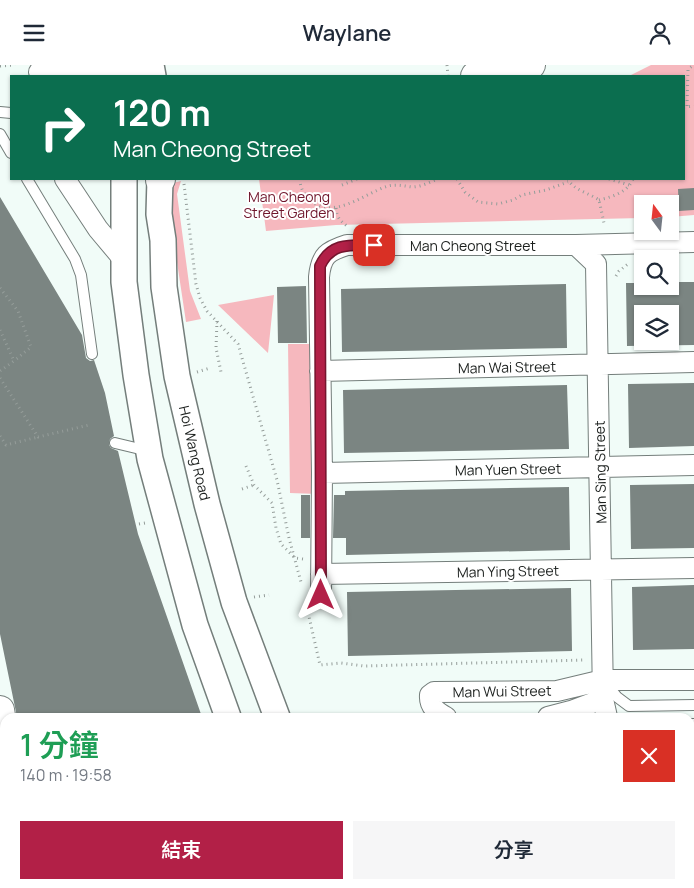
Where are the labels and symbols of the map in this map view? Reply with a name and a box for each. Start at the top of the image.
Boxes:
park label: Man Cheong Street Garden [243,187,335,222]
north arrow [634,195,679,240]
pin [353,224,395,266]
street label: Man Cheong Street [410,236,536,255]
street label: Man Wai Street [458,357,557,377]
street label: Hoi Wang Road [175,404,215,502]
street label: Man Sing Street [590,420,610,524]
street label: Man Yuen Street [455,459,562,479]
street label: Man Ying Street [457,561,560,581]
position arrow [294,568,346,620]
street label: Man Wui Street [452,681,552,701]

